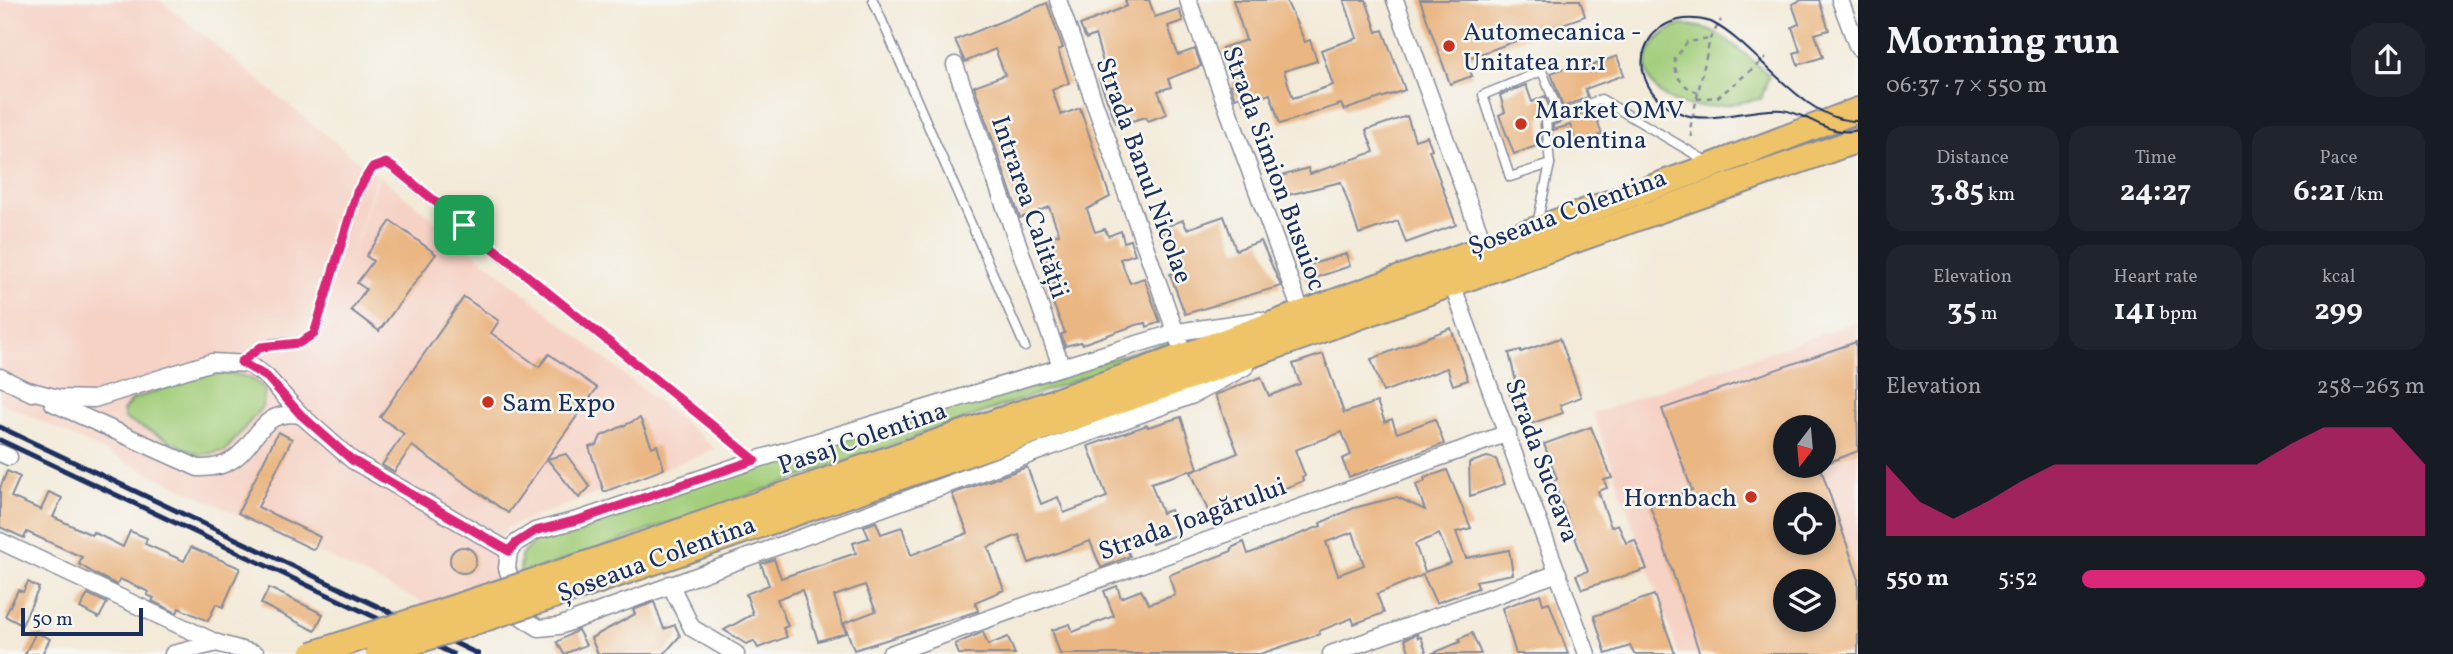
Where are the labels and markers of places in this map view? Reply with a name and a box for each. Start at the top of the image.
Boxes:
place label: Automecanica - Unitatea nr.1 [1463,15,1642,81]
marker: Automecanica - Unitatea nr.1 [1441,38,1457,54]
place label: Market OMV Colentina [1535,93,1684,159]
marker: Market OMV Colentina [1513,116,1529,132]
pin [434,195,494,255]
place label: Sam Expo [502,386,615,422]
marker: Sam Expo [480,394,496,410]
place label: Hornbach [1624,481,1737,517]
marker: Hornbach [1743,489,1759,505]

